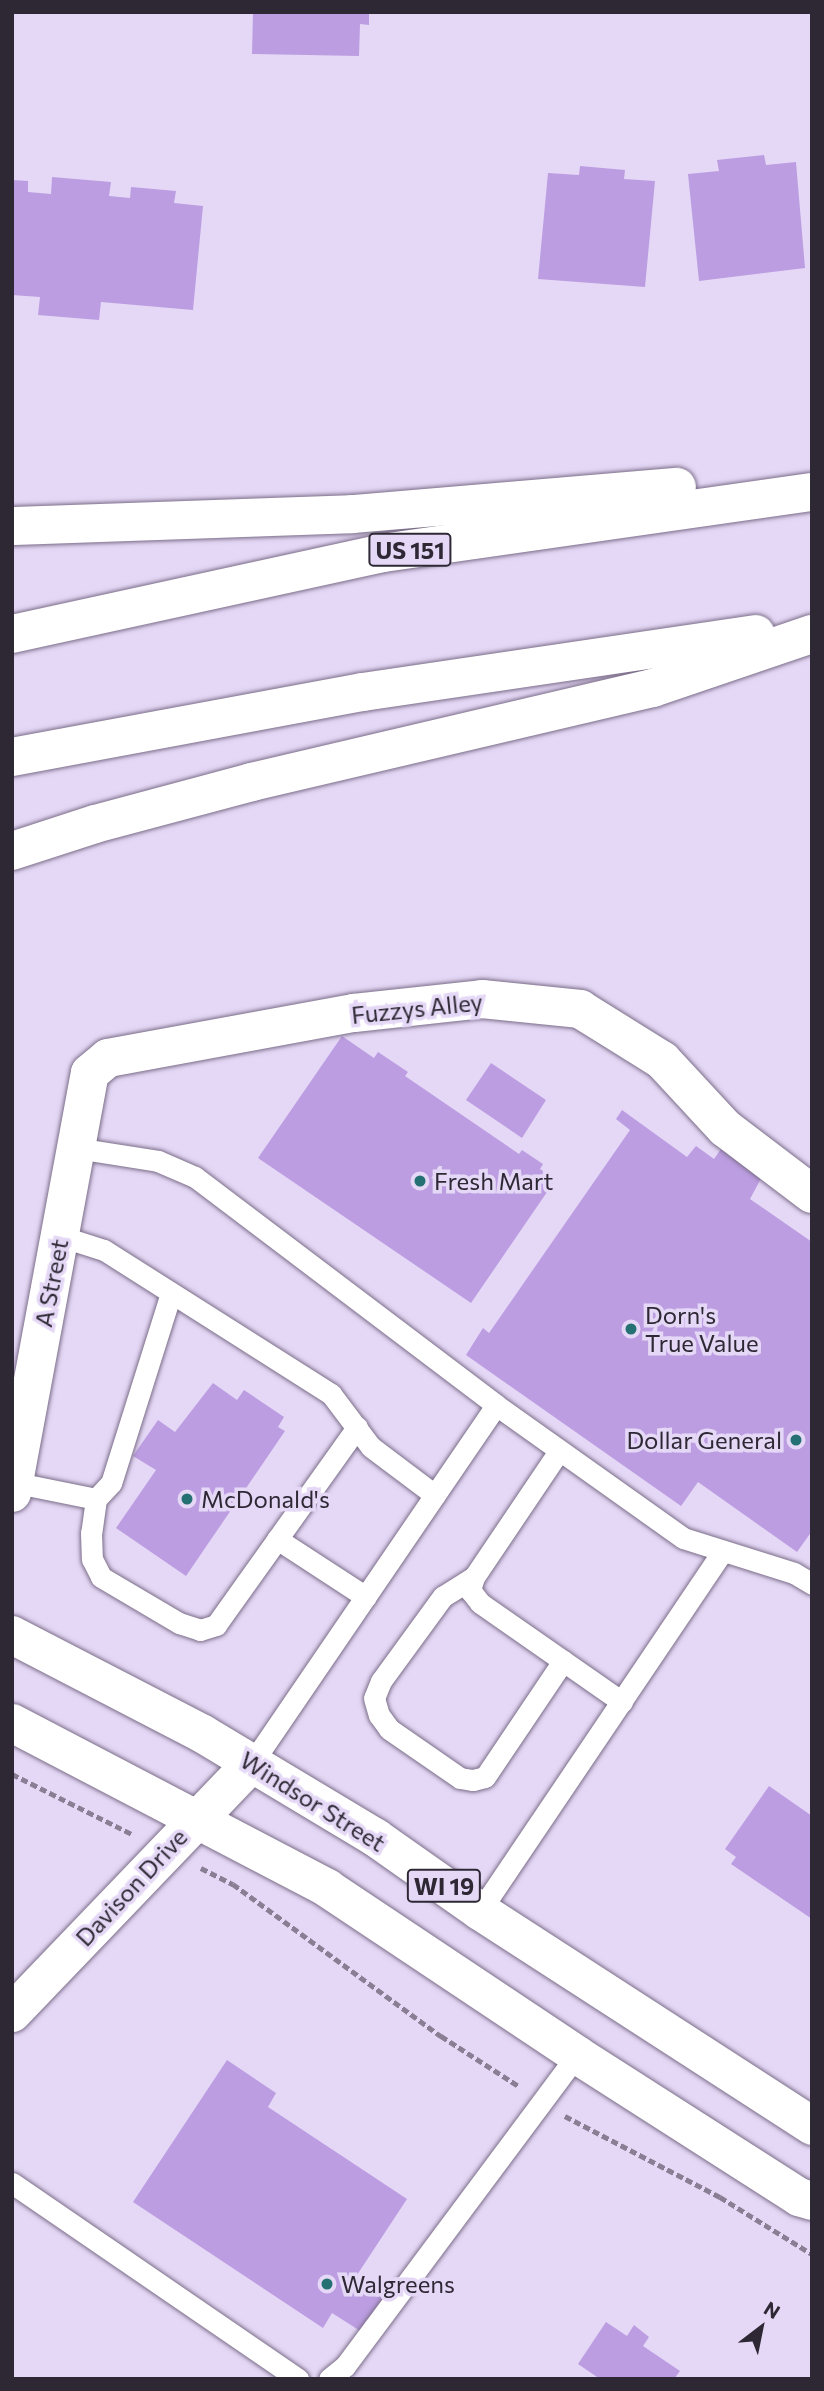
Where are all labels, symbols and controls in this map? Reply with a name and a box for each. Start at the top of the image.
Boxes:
road number: US 151 [368,530,452,570]
street label: Fuzzys Alley [350,987,484,1029]
place label: Fresh Mart [434,1167,553,1195]
marker: Fresh Mart [412,1173,428,1189]
street label: A Street [28,1237,74,1329]
place label: Dorn's True Value [645,1301,759,1357]
marker: Dorn's True Value [623,1321,639,1337]
place label: Dollar General [626,1426,782,1454]
marker: Dollar General [788,1432,804,1448]
place label: McDonald's [201,1485,330,1513]
marker: McDonald's [179,1491,195,1507]
street label: Windsor Street [235,1745,391,1857]
street label: Davison Drive [69,1822,193,1952]
road number: WI 19 [406,1867,482,1906]
place label: Walgreens [341,2270,455,2298]
marker: Walgreens [319,2276,335,2292]
north arrow [726,2293,796,2363]
text: N [760,2296,785,2323]

